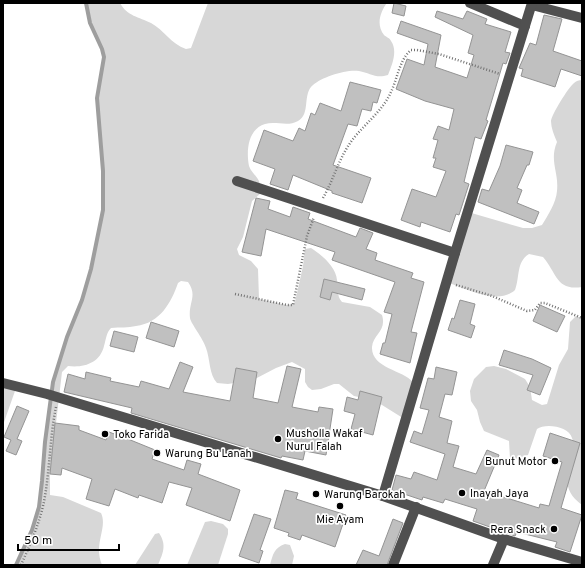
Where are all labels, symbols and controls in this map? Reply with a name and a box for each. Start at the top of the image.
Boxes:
place label: Musholla Wakaf Nurul Falah [286,427,363,454]
place label: Toko Farida [113,428,169,442]
marker: Toko Farida [100,429,110,439]
marker: Musholla Wakaf Nurul Falah [273,434,283,444]
place label: Warung Bu Lanah [165,447,252,461]
marker: Warung Bu Lanah [152,448,162,458]
place label: Bunut Motor [485,455,548,469]
marker: Bunut Motor [550,456,560,466]
place label: Inayah Jaya [470,487,529,501]
place label: Warung Barokah [324,488,405,502]
marker: Inayah Jaya [457,488,467,498]
marker: Warung Barokah [311,489,321,499]
marker: Mie Ayam [335,501,345,511]
place label: Mie Ayam [316,513,364,527]
place label: Rera Snack [490,523,546,537]
marker: Rera Snack [549,524,559,534]
scale bar [18,526,119,552]
text: 50 m [24,533,52,549]

